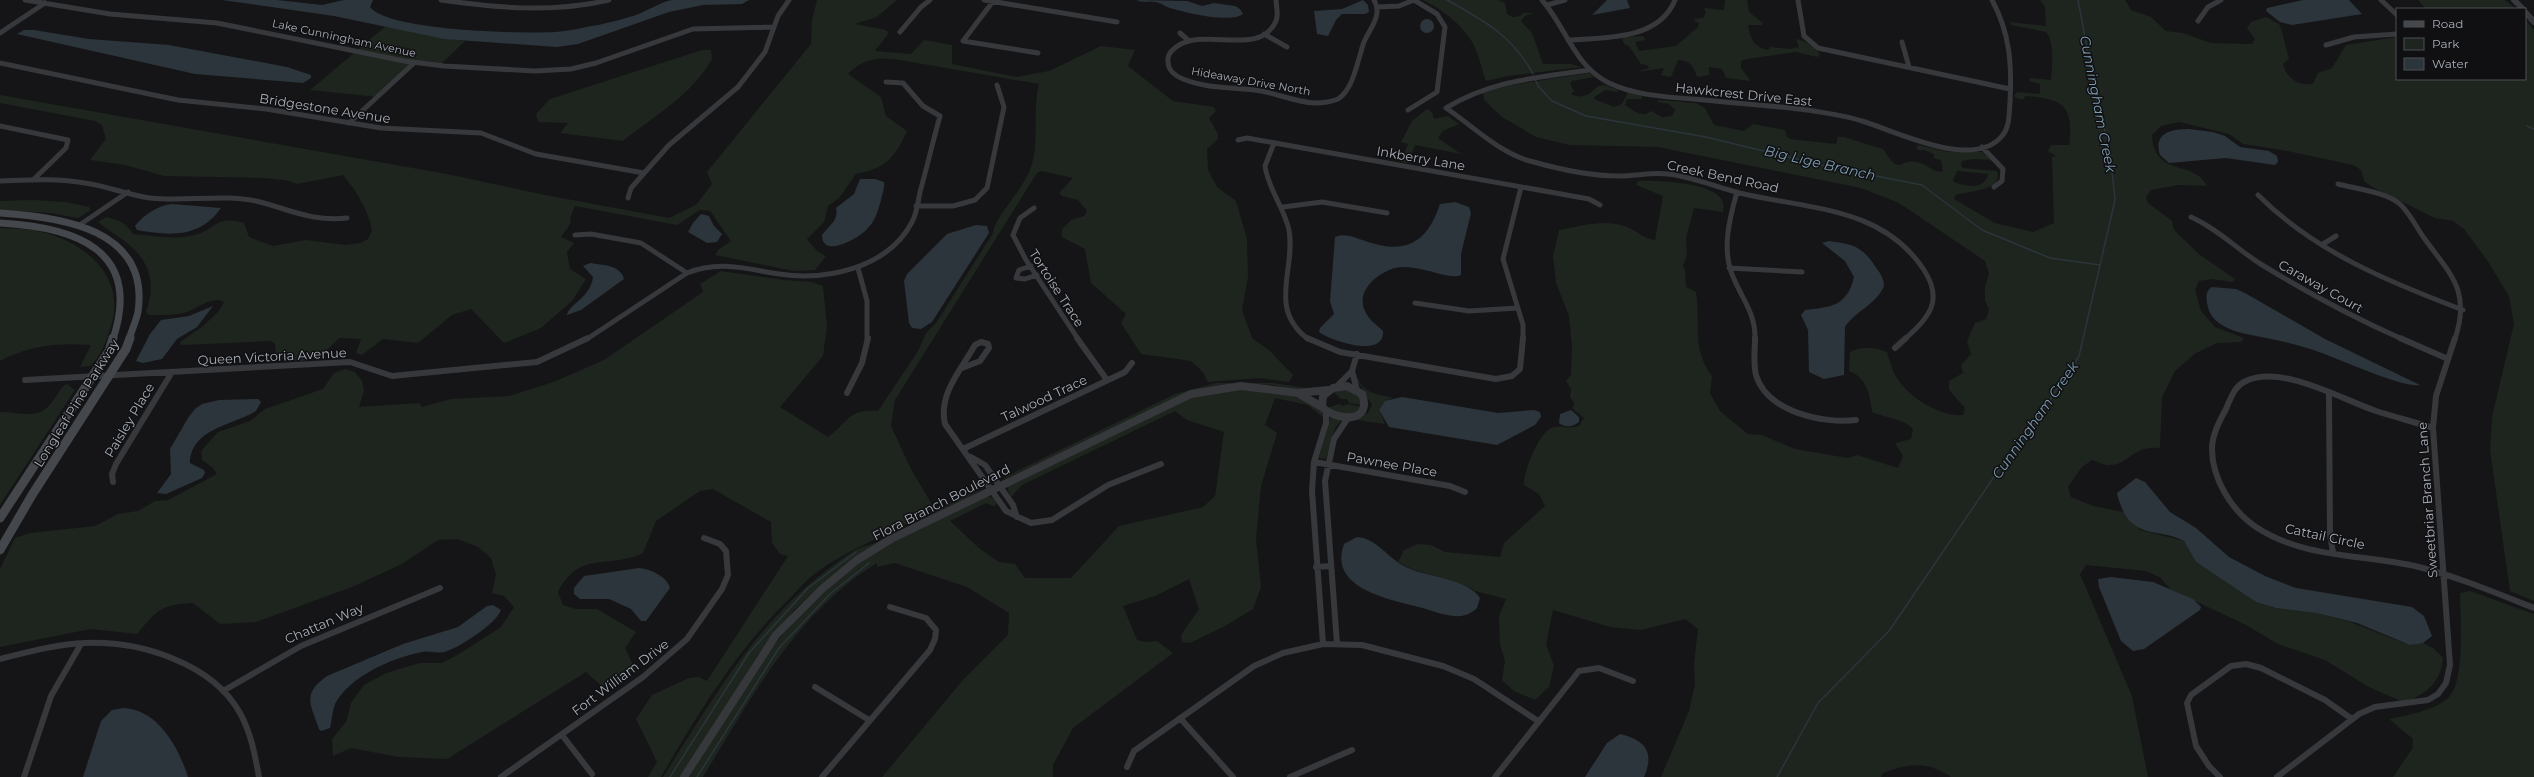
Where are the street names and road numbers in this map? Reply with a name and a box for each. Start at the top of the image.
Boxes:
street label: Lake Cunningham Avenue [271,16,418,60]
street label: Hideaway Drive North [1190,64,1312,98]
street label: Hawkcrest Drive East [1675,79,1813,109]
street label: Bridgestone Avenue [258,90,392,126]
street label: Inkberry Lane [1375,142,1467,174]
street label: Creek Bend Road [1666,156,1780,196]
street label: Tortoise Trace [1026,246,1088,330]
street label: Caraway Court [2276,256,2366,316]
street label: Longleaf Pine Parkway [30,335,122,470]
street label: Queen Victoria Avenue [197,344,347,368]
street label: Talwood Trace [999,371,1090,425]
street label: Paisley Place [101,380,158,460]
street label: Sweetbriar Branch Lane [2414,421,2440,578]
street label: Pawnee Place [1346,448,1439,480]
street label: Flora Branch Boulevard [870,460,1012,544]
street label: Cattail Circle [2284,520,2367,552]
street label: Chattan Way [282,599,367,647]
street label: Fort William Drive [568,635,672,719]

